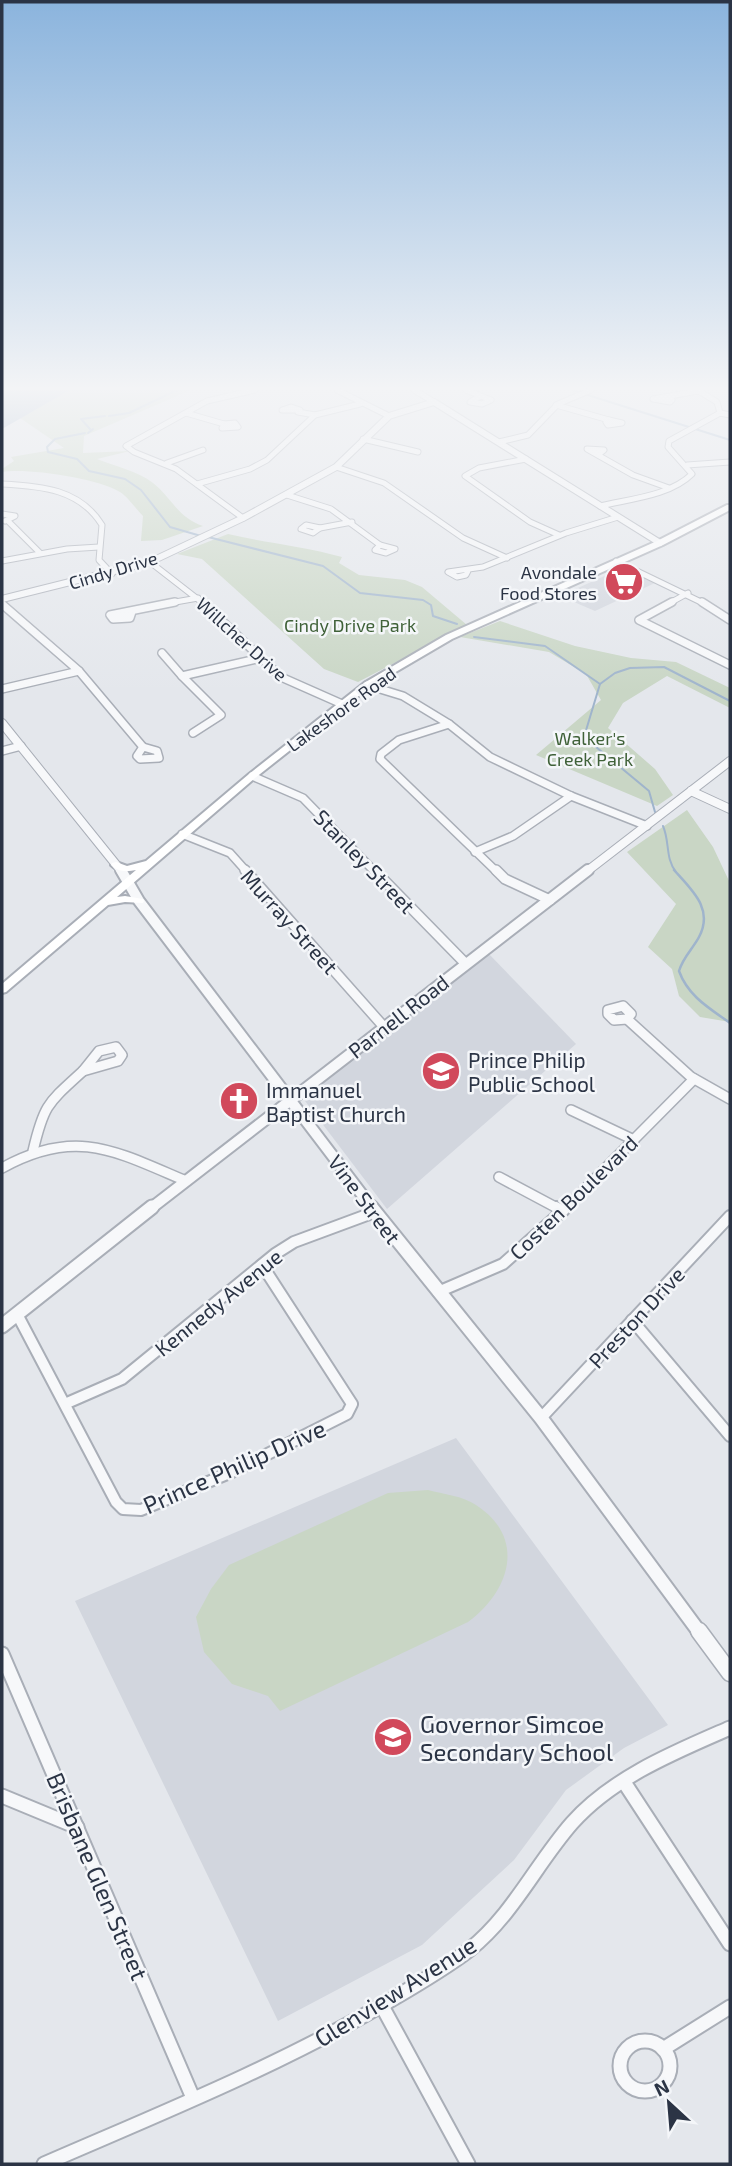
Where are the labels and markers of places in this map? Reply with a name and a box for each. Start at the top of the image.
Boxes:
place label: Avondale Food Stores [500,561,597,604]
supermarket icon: Avondale Food Stores [603,561,645,603]
place label: Prince Philip Public School [468,1047,596,1096]
school or university icon: Prince Philip Public School [420,1050,462,1092]
place label: Immanuel Baptist Church [266,1077,406,1126]
church icon: Immanuel Baptist Church [218,1080,260,1122]
place label: Governor Simcoe Secondary School [420,1709,613,1766]
school or university icon: Governor Simcoe Secondary School [372,1716,414,1758]

